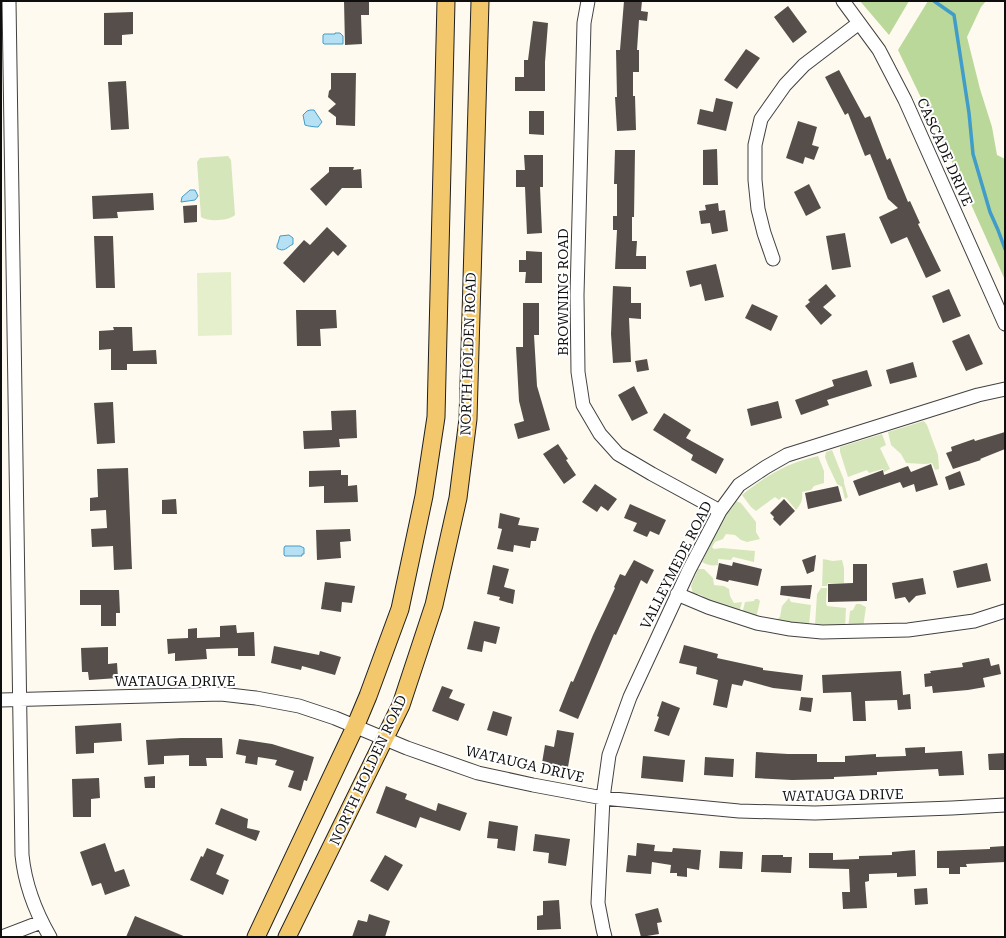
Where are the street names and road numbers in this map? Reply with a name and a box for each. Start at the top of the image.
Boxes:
street label: CASCADE DRIVE [914,96,976,208]
street label: BROWNING ROAD [555,228,571,356]
street label: NORTH HOLDEN ROAD [457,272,479,436]
street label: VALLEYMEDE ROAD [637,498,715,632]
street label: WATAUGA DRIVE [114,673,236,689]
street label: NORTH HOLDEN ROAD [326,692,410,847]
street label: WATAUGA DRIVE [464,743,586,785]
street label: WATAUGA DRIVE [782,786,904,804]

